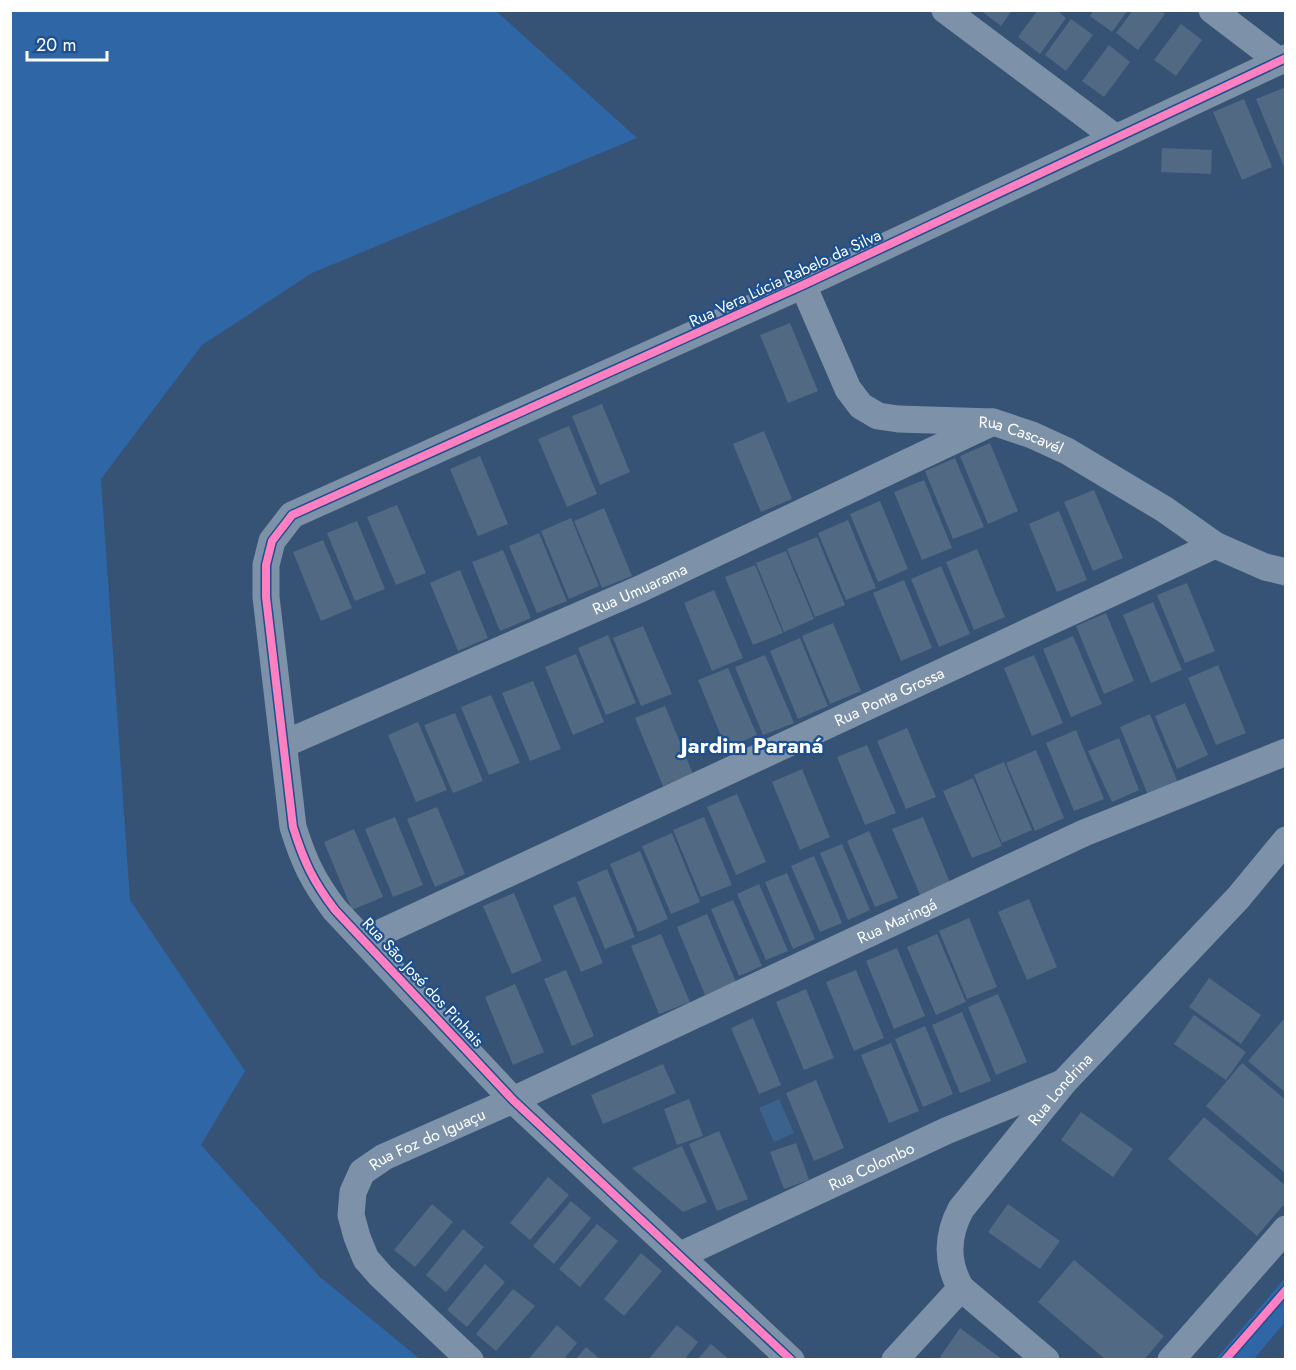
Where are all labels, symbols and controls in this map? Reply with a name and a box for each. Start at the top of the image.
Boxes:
scale bar [27,24,106,62]
text: 20 m [36,32,76,58]
street label: Rua Vera Lúcia Rabelo da Silva [685,223,885,333]
street label: Rua Cascavél [978,410,1067,459]
street label: Rua Umuarama [588,557,691,620]
street label: Rua Ponta Grossa [830,661,948,732]
district label: Jardim Paraná [677,729,823,761]
street label: Rua Maringá [853,892,940,949]
street label: Rua São José dos Pinhais [357,912,489,1052]
street label: Rua Londrina [1022,1048,1097,1130]
street label: Rua Foz do Iguaçu [364,1102,489,1176]
street label: Rua Colombo [824,1136,918,1196]

